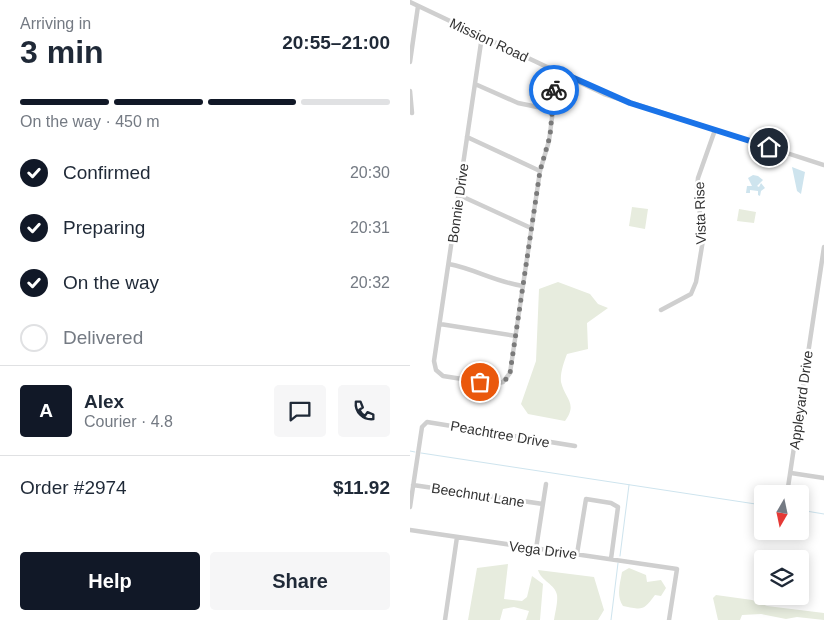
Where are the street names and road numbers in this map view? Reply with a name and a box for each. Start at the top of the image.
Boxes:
street label: Mission Road [447,15,531,65]
street label: Bonnie Drive [445,162,472,244]
street label: Vista Rise [691,181,709,245]
street label: Appleyard Drive [786,349,816,450]
street label: Peachtree Drive [449,417,551,451]
street label: Beechnut Lane [430,480,526,510]
street label: Vega Drive [508,538,578,562]

